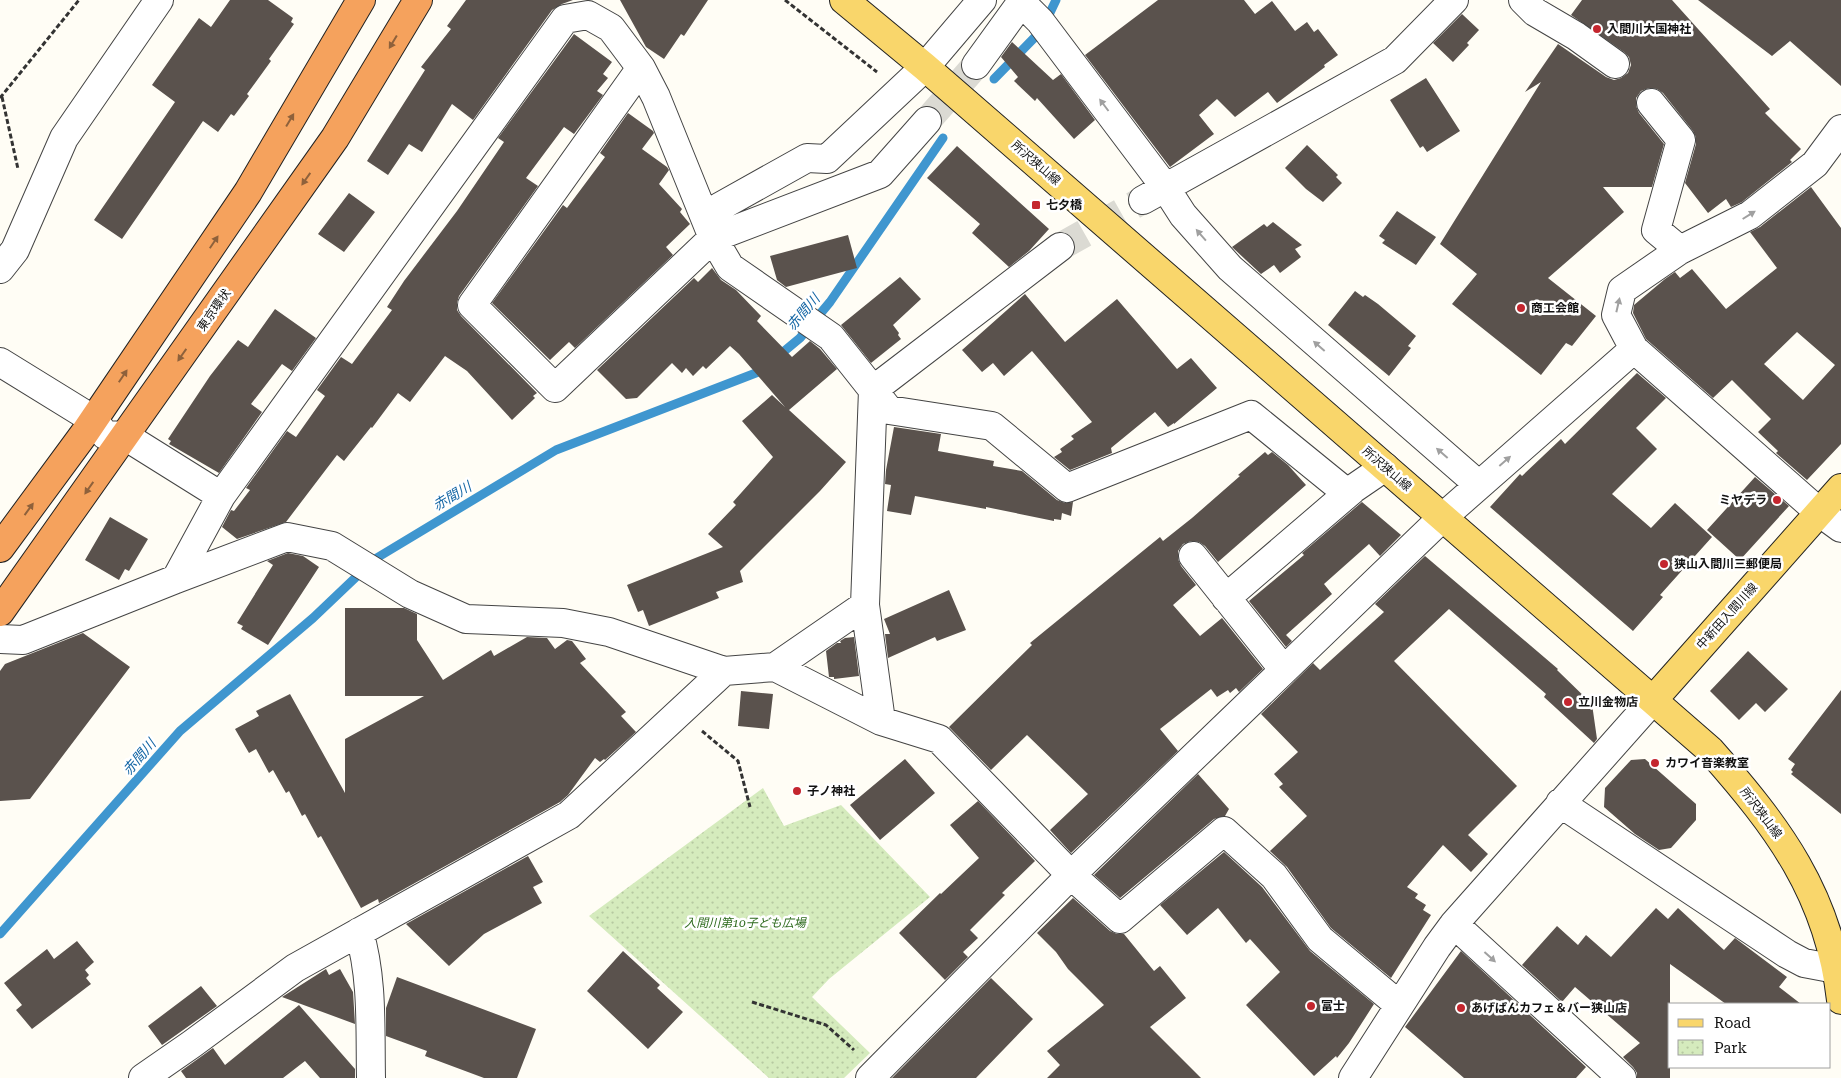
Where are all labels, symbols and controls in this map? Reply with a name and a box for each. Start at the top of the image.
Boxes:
place label: 入間川大国神社 [1607,22,1691,36]
marker: 入間川大国神社 [1591,23,1603,35]
one-way arrow [388,35,397,48]
one-way arrow [1098,99,1109,112]
one-way arrow [286,113,295,126]
street label: 所沢狭山線 [1009,138,1063,188]
one-way arrow [301,172,311,186]
place label: 七夕橋 [1046,198,1083,212]
marker: 七夕橋 [1030,199,1042,211]
one-way arrow [1742,211,1755,220]
one-way arrow [1195,230,1207,242]
one-way arrow [209,235,219,249]
street label: 東京環状 [194,286,234,334]
water label: 赤間川 [783,289,824,333]
one-way arrow [1614,297,1622,312]
place label: 商工会館 [1531,301,1579,315]
marker: 商工会館 [1515,302,1527,314]
one-way arrow [1314,340,1326,352]
one-way arrow [177,348,187,362]
one-way arrow [118,370,128,383]
street label: 所沢狭山線 [1360,444,1414,494]
one-way arrow [1436,447,1448,459]
one-way arrow [1499,456,1512,467]
water label: 赤間川 [430,477,476,514]
one-way arrow [83,481,94,494]
place label: ミヤデラ [1719,493,1767,507]
marker: ミヤデラ [1771,494,1783,506]
one-way arrow [24,502,34,516]
place label: 狭山入間川三郵便局 [1674,557,1782,571]
marker: 狭山入間川三郵便局 [1658,558,1670,570]
street label: 中新田入間川線 [1694,580,1760,652]
place label: 立川金物店 [1578,695,1638,709]
marker: 立川金物店 [1562,696,1574,708]
water label: 赤間川 [119,734,160,778]
place label: カワイ音楽教室 [1665,756,1749,770]
marker: カワイ音楽教室 [1649,757,1661,769]
place label: 子ノ神社 [807,784,855,798]
marker: 子ノ神社 [791,785,803,797]
street label: 所沢狭山線 [1737,785,1785,841]
park label: 入間川第10子ども広場 [684,916,808,930]
one-way arrow [1483,951,1495,963]
place label: 富士 [1321,999,1345,1013]
marker: 富士 [1305,1000,1317,1012]
place label: あげぱんカフェ＆バー狭山店 [1471,1001,1627,1015]
marker: あげぱんカフェ＆バー狭山店 [1455,1002,1467,1014]
legend [1668,1003,1831,1068]
text: Road [1714,1014,1751,1032]
text: Park [1714,1039,1748,1057]

